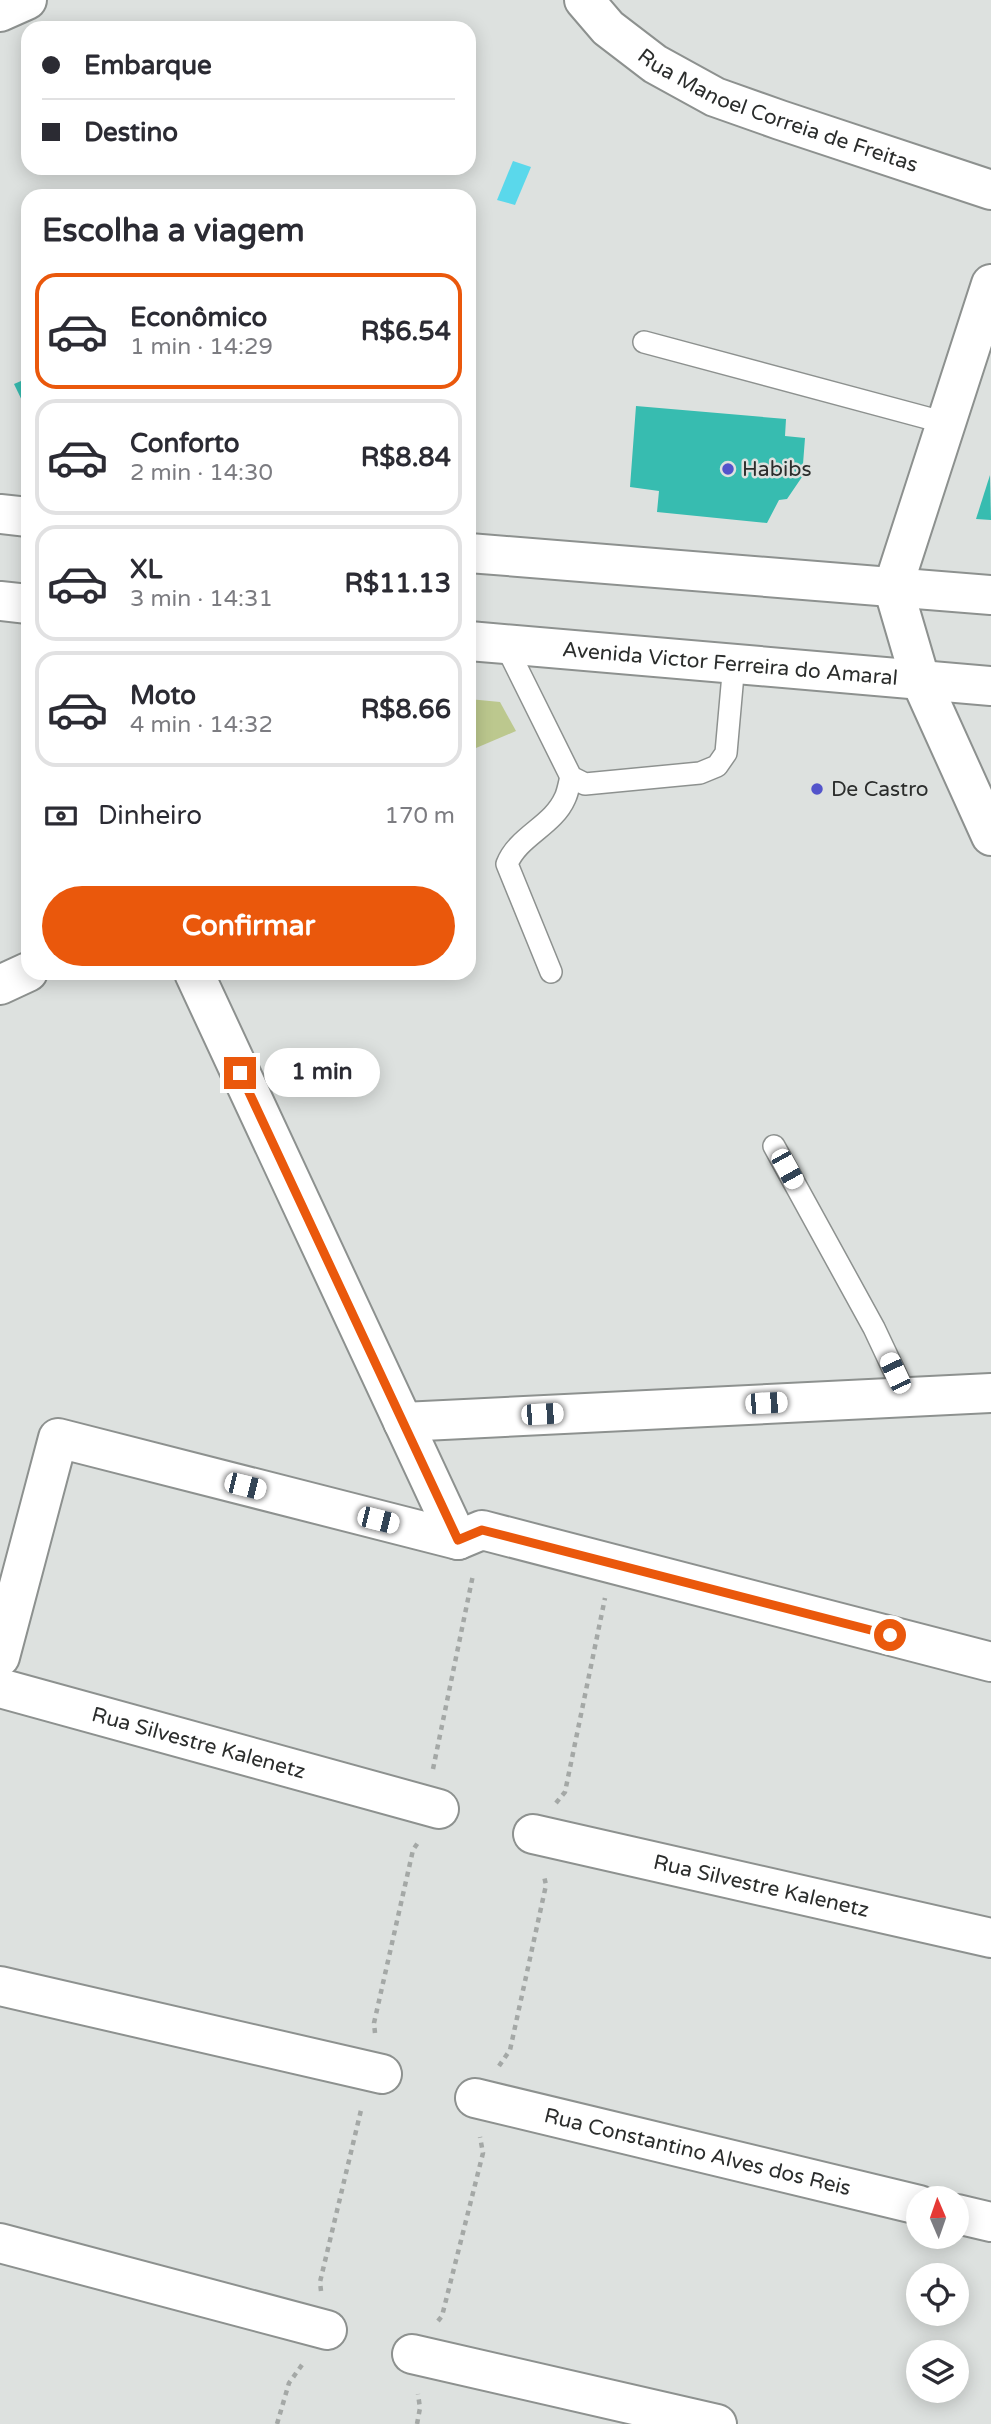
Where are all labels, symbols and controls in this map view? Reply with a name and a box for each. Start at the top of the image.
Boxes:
street label: Rua Manoel Correia de Freitas [633,43,921,178]
text: Embarque [84,50,212,81]
text: Destino [84,117,178,148]
text: Escolha a viagem [42,212,305,250]
icon: car [46,300,109,363]
text: Econômico [130,302,267,333]
text: R$6.54 [361,316,451,347]
text: 1 min · 14:29 [130,333,273,361]
icon: car [46,426,109,489]
text: Conforto [130,428,239,459]
text: R$8.84 [361,442,451,473]
place label: Habibs [742,457,811,482]
text: 2 min · 14:30 [130,459,273,487]
marker: Habibs [720,461,736,477]
icon: car [46,552,109,615]
text: XL [130,554,162,585]
text: R$11.13 [344,568,451,599]
text: 3 min · 14:31 [130,585,273,613]
street label: Avenida Victor Ferreira do Amaral [561,637,899,691]
icon: car [46,678,109,741]
text: Moto [130,680,196,711]
text: R$8.66 [361,694,451,725]
text: 4 min · 14:32 [130,711,273,739]
place label: De Castro [831,777,929,802]
marker: De Castro [809,781,825,797]
icon: cash [42,797,80,835]
text: Dinheiro [98,800,202,831]
text: 170 m [385,802,455,830]
button: Confirmar [42,886,455,966]
callout: 1 min [264,1048,380,1098]
route end [224,1057,256,1089]
text: 1 min [291,1058,353,1086]
car [768,1146,807,1192]
car [877,1350,914,1396]
car [745,1391,788,1415]
car [521,1402,564,1426]
car [223,1471,268,1501]
car [356,1505,401,1535]
route start [874,1619,906,1651]
street label: Rua Silvestre Kalenetz [89,1702,308,1785]
street label: Rua Silvestre Kalenetz [651,1850,871,1923]
street label: Rua Constantino Alves dos Reis [542,2103,853,2201]
north arrow [906,2186,970,2249]
map controls [906,2186,969,2403]
button: locate [906,2263,969,2326]
button: layers [906,2340,969,2403]

